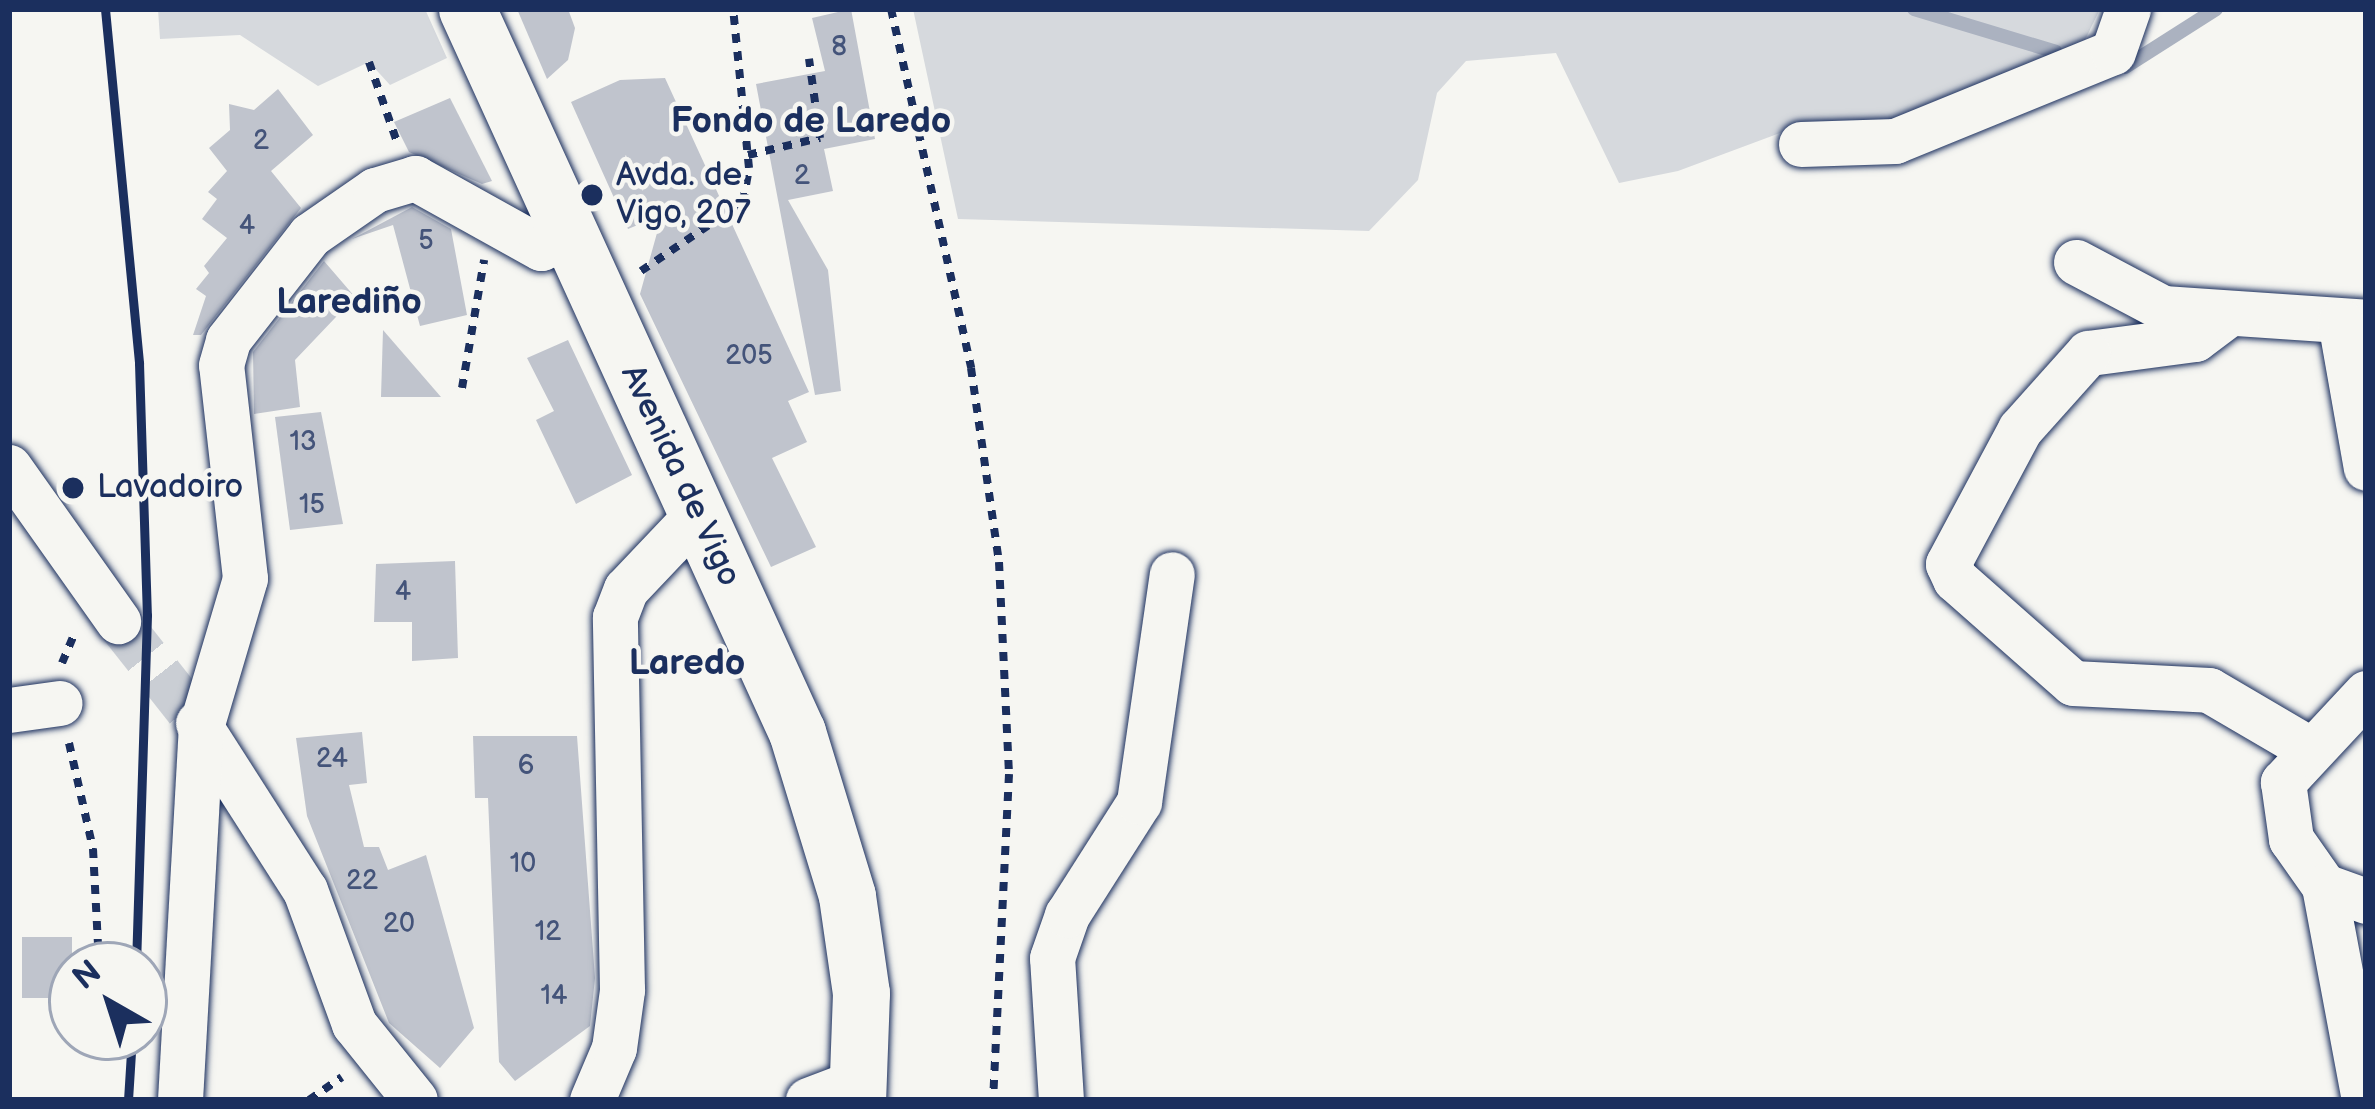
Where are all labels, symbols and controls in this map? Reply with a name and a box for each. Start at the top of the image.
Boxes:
house number: 8 [831,32,847,64]
district label: Fondo de Laredo [671,100,951,144]
house number: 2 [253,126,269,158]
place label: Avda. de Vigo, 207 [616,156,751,234]
house number: 2 [794,161,810,193]
marker: Avda. de Vigo, 207 [579,182,605,208]
house number: 4 [239,211,255,243]
house number: 5 [418,226,434,258]
district label: Larediño [276,281,422,325]
house number: 205 [725,341,773,373]
street label: Avenida de Vigo [611,359,749,593]
house number: 13 [289,427,317,459]
place label: Lavadoiro [97,468,243,508]
marker: Lavadoiro [60,475,86,501]
house number: 15 [299,490,325,522]
house number: 4 [395,577,411,609]
district label: Laredo [629,642,745,686]
house number: 24 [316,744,348,776]
house number: 6 [518,751,534,783]
house number: 10 [510,849,536,881]
house number: 22 [346,866,378,898]
house number: 20 [383,909,415,941]
house number: 12 [535,917,561,949]
north arrow [48,941,168,1061]
text: N [65,952,109,999]
house number: 14 [541,981,567,1013]

